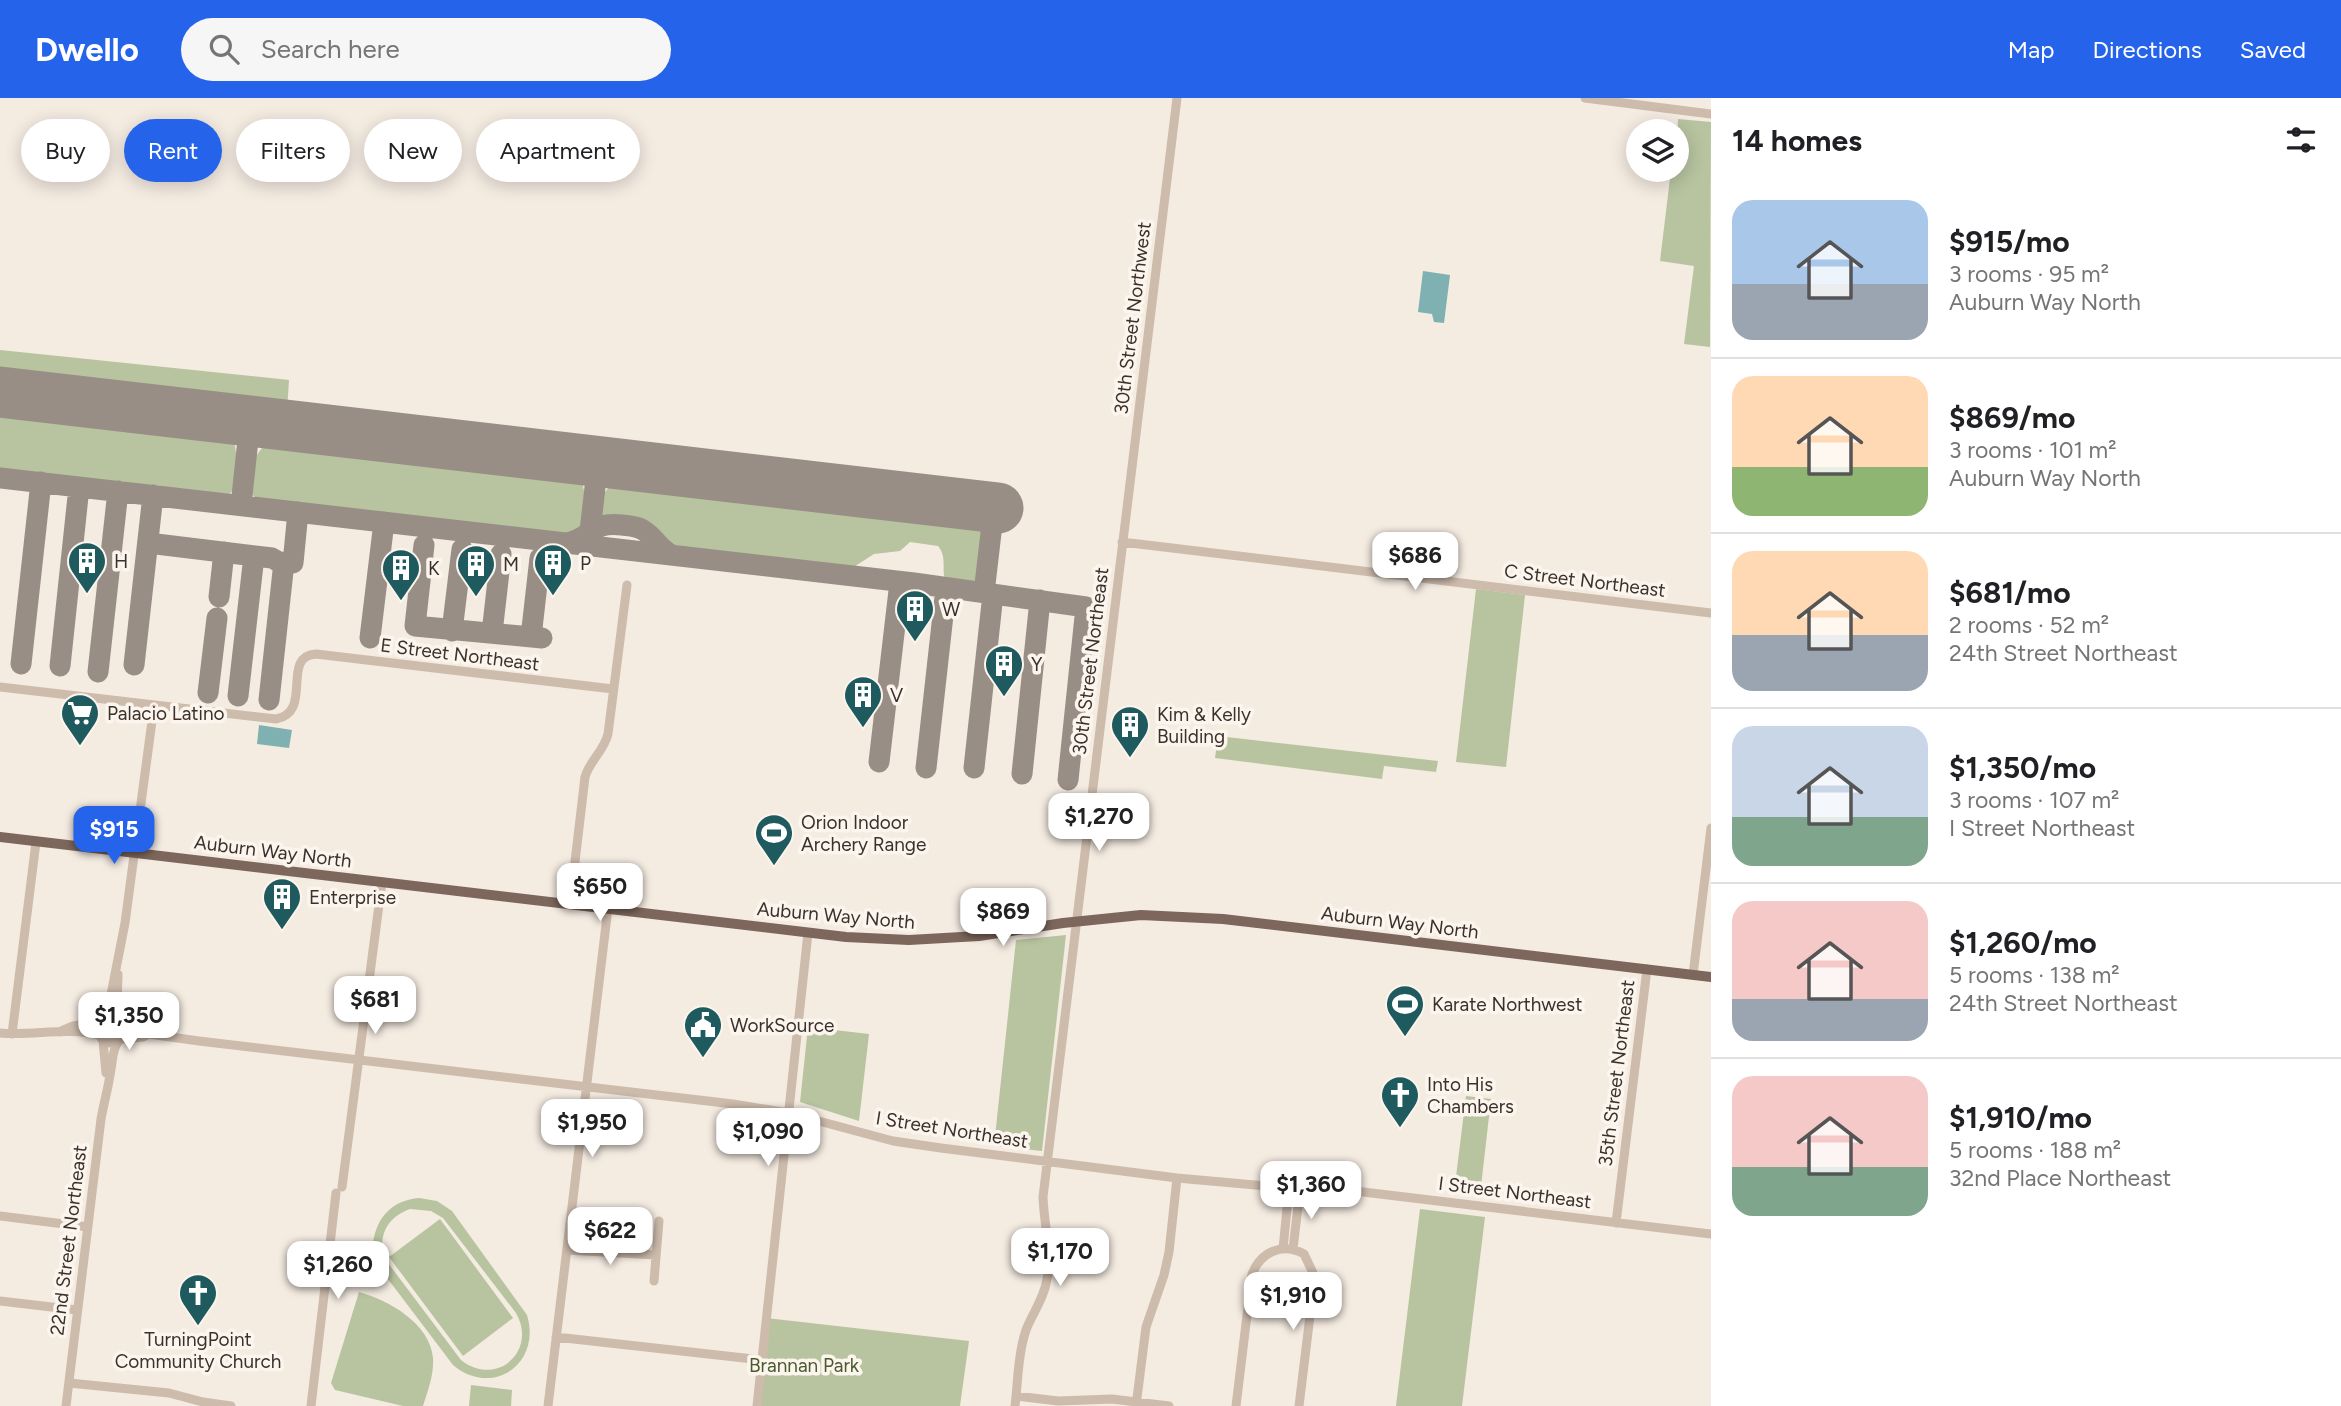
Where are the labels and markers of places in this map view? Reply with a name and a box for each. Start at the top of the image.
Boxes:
pin: $686 [1374,532,1456,592]
building icon: H [66,540,108,595]
building icon: P [532,542,574,597]
building icon: M [455,543,497,598]
building icon: K [380,547,422,602]
place label: H [114,550,128,573]
place label: P [580,552,591,575]
place label: M [503,553,519,576]
place label: K [428,557,440,580]
building icon: W [894,588,936,643]
place label: W [942,598,961,621]
building icon: Y [983,643,1025,698]
place label: Y [1031,653,1043,676]
building icon: V [842,674,884,729]
place label: V [890,684,903,707]
supermarket icon: Palacio Latino [59,692,101,747]
place label: Palacio Latino [107,702,225,725]
place label: Kim & Kelly Building [1157,703,1251,748]
building icon: Kim & Kelly Building [1109,704,1151,759]
pin: $1,270 [1042,794,1156,853]
pin: $915 [73,806,155,866]
place label: Orion Indoor Archery Range [801,811,926,856]
sports icon: Orion Indoor Archery Range [753,812,795,867]
pin: $650 [559,864,641,923]
building icon: Enterprise [261,876,303,931]
place label: Enterprise [309,886,396,909]
pin: $869 [962,888,1044,948]
pin: $681 [334,976,416,1036]
sports icon: Karate Northwest [1384,983,1426,1038]
pin: $1,350 [72,992,186,1052]
place label: Karate Northwest [1432,993,1582,1016]
public building icon: WorkSource [682,1004,724,1059]
place label: WorkSource [730,1014,835,1037]
place label: Into His Chambers [1427,1073,1514,1118]
church icon: Into His Chambers [1379,1074,1421,1129]
pin: $1,950 [535,1100,649,1159]
pin: $1,090 [711,1108,825,1168]
pin: $1,360 [1254,1162,1368,1221]
pin: $622 [569,1208,651,1267]
pin: $1,170 [1003,1228,1117,1288]
pin: $1,260 [281,1242,395,1301]
church icon: TurningPoint Community Church [177,1272,219,1327]
pin: $1,910 [1236,1272,1350,1332]
place label: TurningPoint Community Church [115,1328,281,1373]

